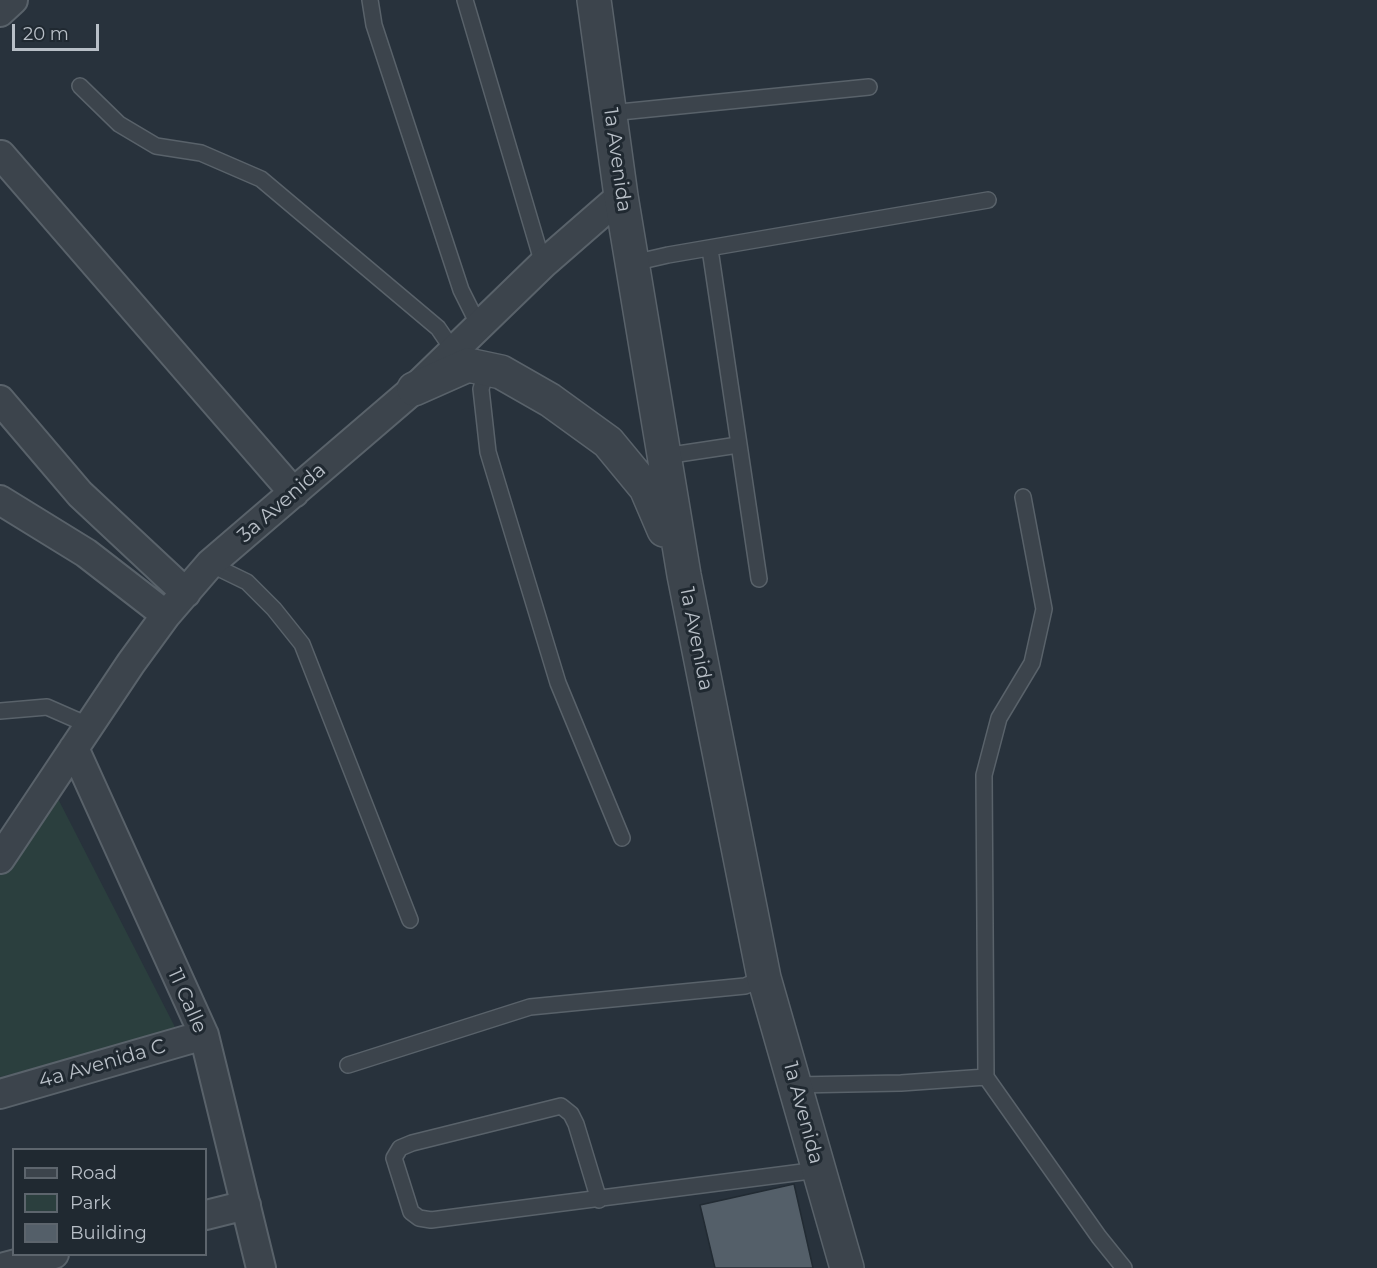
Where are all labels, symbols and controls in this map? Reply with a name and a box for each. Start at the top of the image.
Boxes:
scale bar [15,12,102,50]
text: 20 m [23,23,69,45]
street label: 1a Avenida [598,106,636,214]
street label: 3a Avenida [233,458,331,548]
street label: 1a Avenida [674,585,718,693]
street label: 11 Calle [162,965,212,1037]
street label: 4a Avenida C [36,1034,168,1094]
street label: 1a Avenida [778,1059,828,1167]
legend [12,1148,207,1256]
text: Road [70,1162,117,1184]
text: Park [70,1192,111,1214]
text: Building [70,1222,147,1244]

